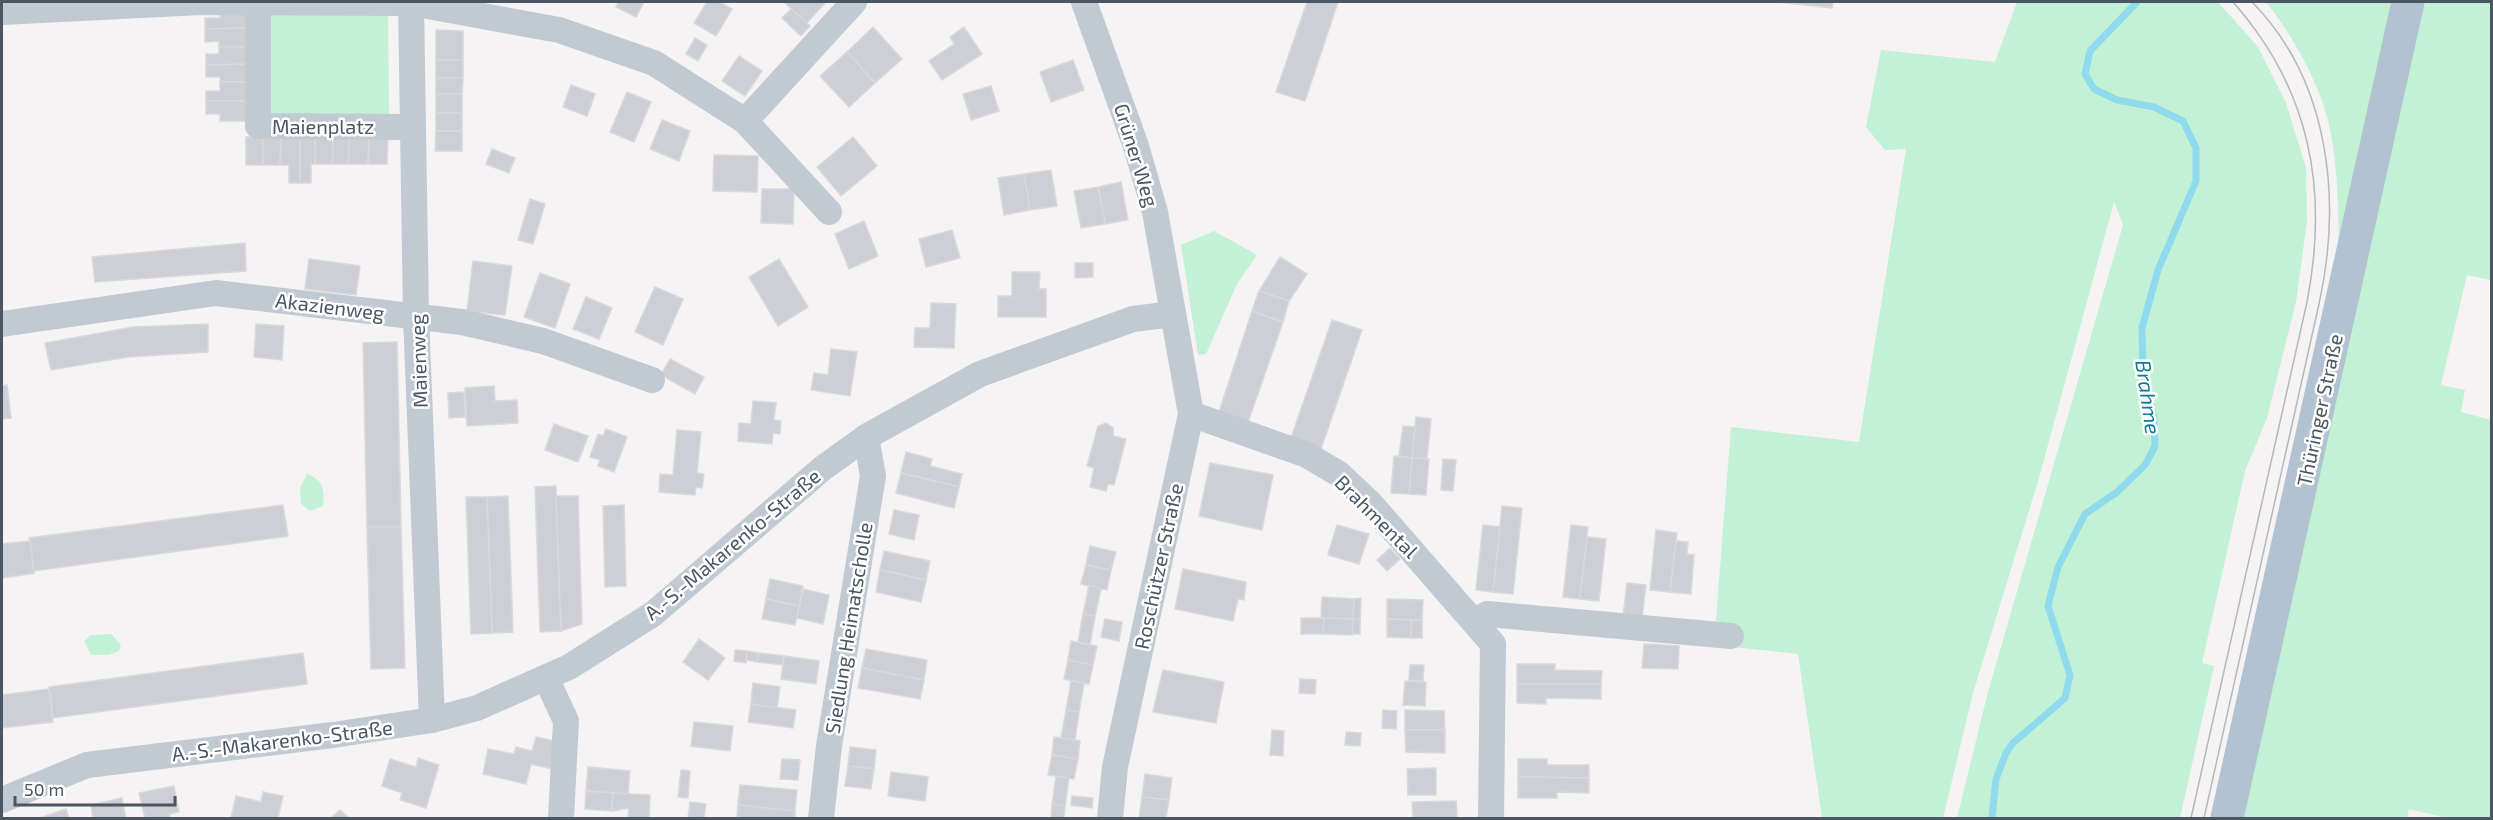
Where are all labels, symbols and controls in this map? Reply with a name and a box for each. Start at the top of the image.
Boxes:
street label: Grüner Weg [1110,101,1164,209]
street label: Maienplatz [272,114,374,138]
street label: Akazienweg [274,287,386,325]
street label: Maienweg [404,314,432,408]
street label: Thüringer Straße [2291,332,2347,488]
water label: Brahme [2131,358,2167,436]
street label: A.-S.-Makarenko-Straße [639,463,825,625]
street label: Brahmental [1331,470,1424,563]
street label: Roschützer Straße [1129,481,1187,651]
street label: Siedlung Heimatscholle [819,521,877,735]
street label: A.-S.-Makarenko-Straße [170,715,394,765]
scale bar [15,769,176,807]
text: 50 m [24,778,64,800]

